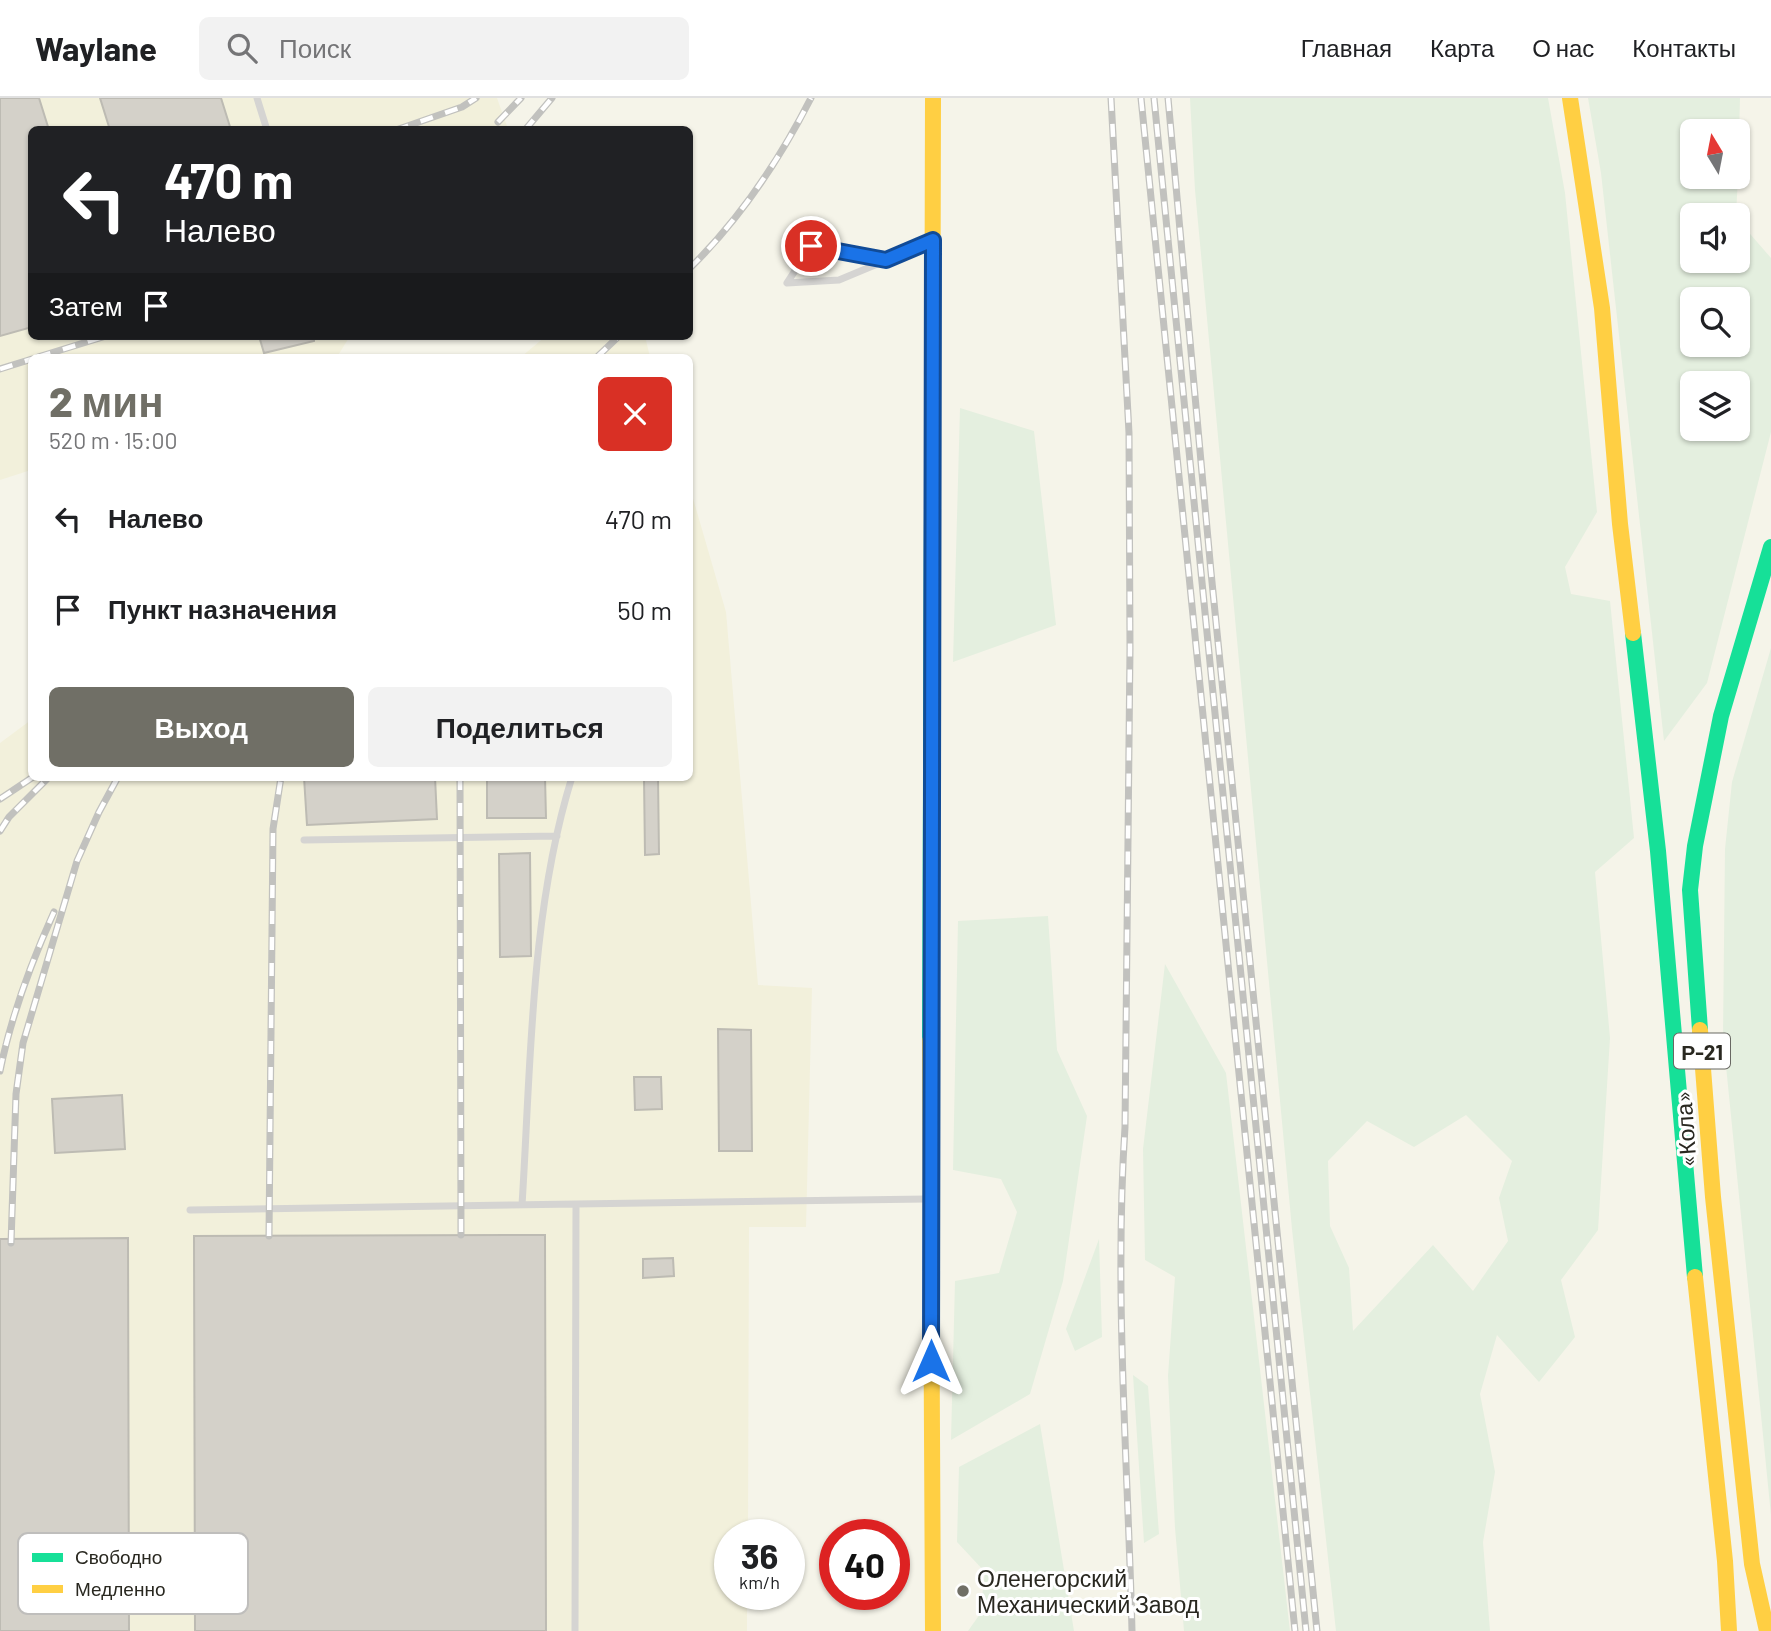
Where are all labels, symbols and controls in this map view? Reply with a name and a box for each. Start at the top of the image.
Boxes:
search box [199,17,689,80]
text: Waylane [35,28,157,68]
icon: search [223,29,261,67]
text: Поиск [279,32,351,63]
text: Главная [1301,33,1392,62]
text: Карта [1430,33,1494,62]
text: О нас [1532,33,1594,62]
text: Контакты [1632,33,1736,62]
north arrow [1680,119,1750,189]
map controls [1680,119,1750,441]
text: 470 m [164,150,293,209]
icon: left [49,154,140,245]
button: sound [1680,203,1750,273]
text: Налево [164,210,276,248]
pin [781,216,841,276]
icon: arrive [792,227,830,265]
icon: arrive [137,287,175,325]
button: search [1680,287,1750,357]
text: Затем [49,290,123,321]
button: layers [1680,371,1750,441]
text: 2 мин [49,375,164,425]
button: close [598,377,672,451]
text: 520 m · 15:00 [49,426,177,454]
icon: left [49,500,87,538]
text: Налево [108,502,203,533]
text: 470 m [605,503,672,534]
icon: arrive [49,591,87,629]
text: Пункт назначения [108,593,337,624]
text: 50 m [617,594,672,625]
button: Выход [49,687,354,767]
button: Поделиться [368,687,672,767]
road number: Р-21 [1674,1034,1730,1068]
street label: «Кола» [1668,1090,1702,1168]
position arrow [894,1324,968,1398]
speed limit sign: 40 [819,1519,910,1610]
legend [18,1533,248,1614]
text: 36 [741,1534,778,1576]
text: Свободно [75,1545,162,1568]
place label: Оленегорский Механический Завод [977,1564,1200,1618]
text: km/h [739,1571,780,1593]
text: Медленно [75,1577,165,1600]
marker: Оленегорский Механический Завод [955,1583,971,1599]

